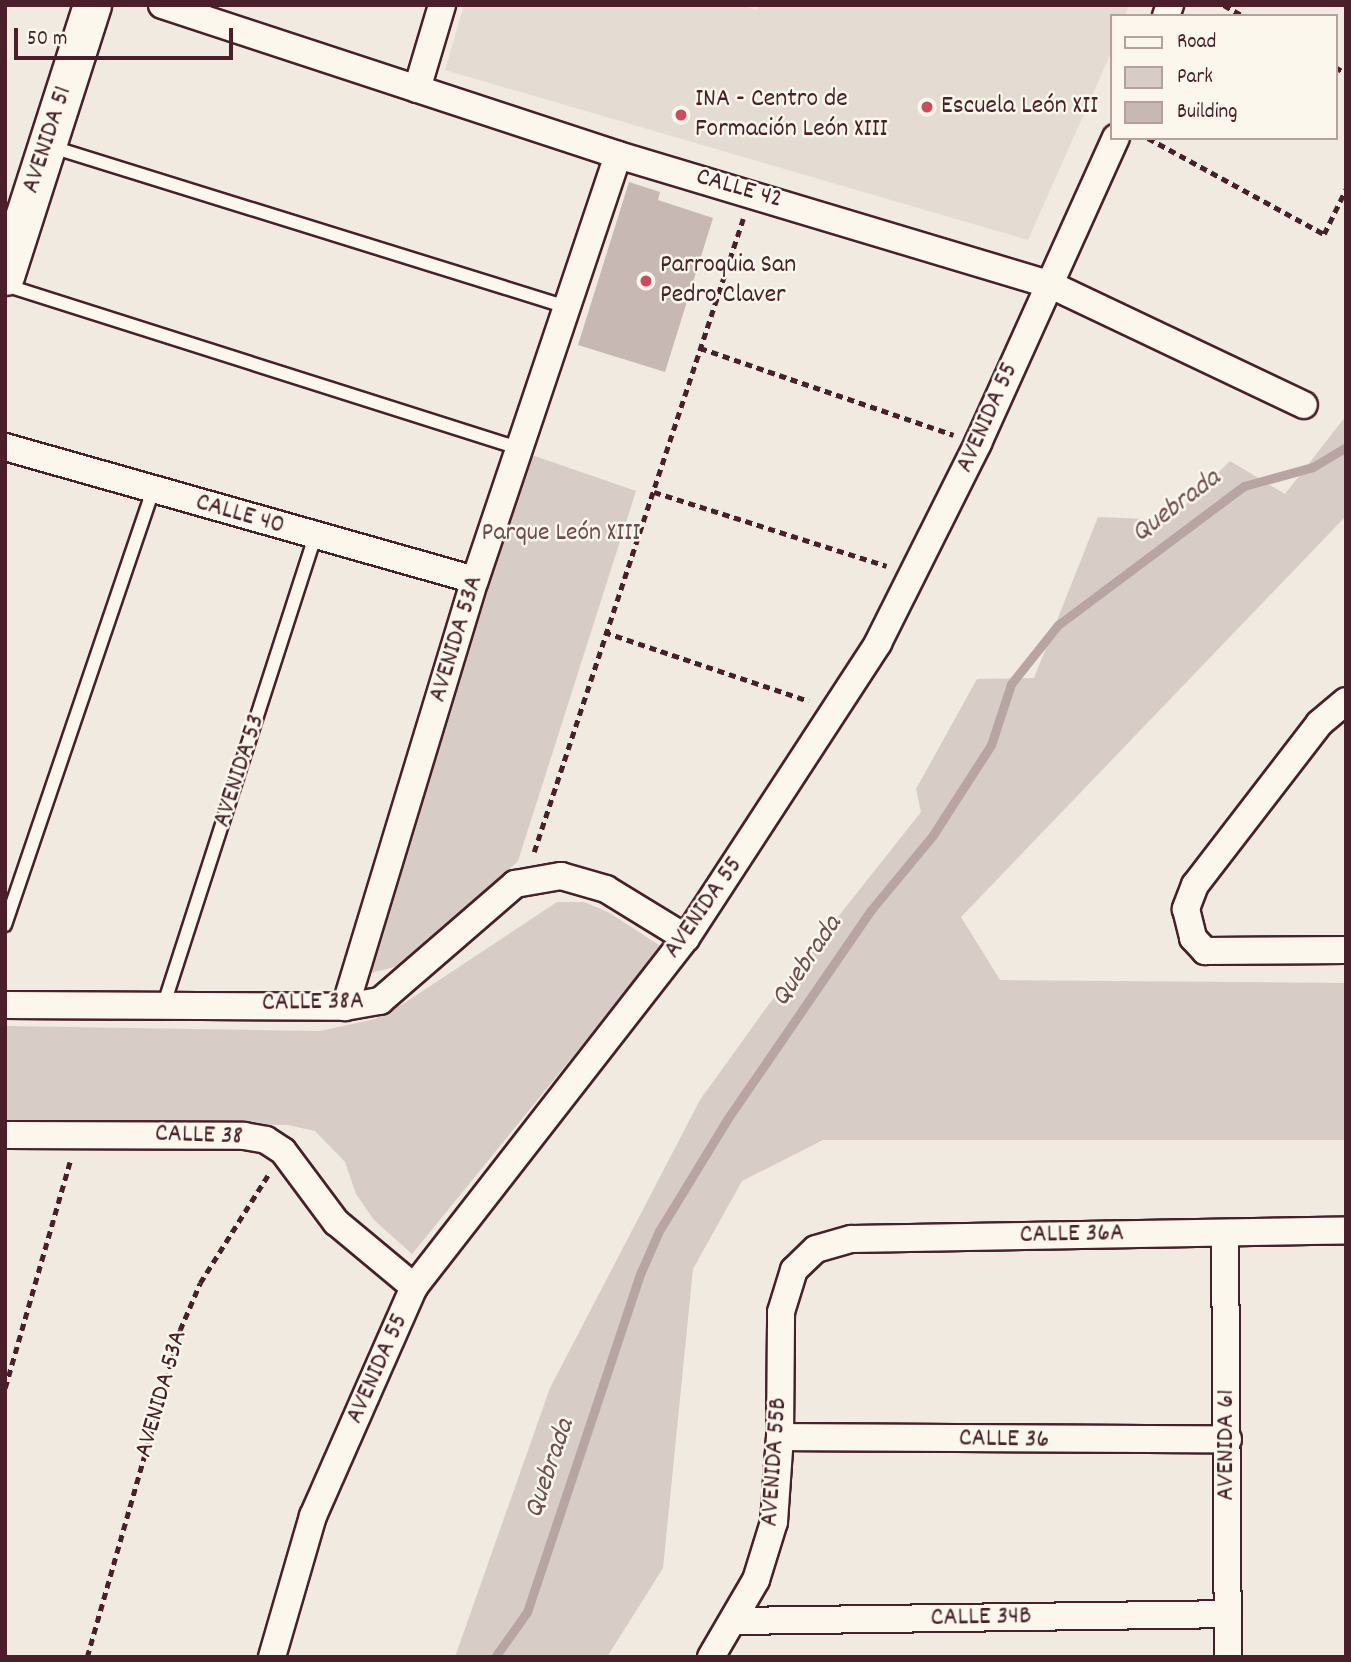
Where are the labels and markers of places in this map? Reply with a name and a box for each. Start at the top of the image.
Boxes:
place label: INA - Centro de Formación León XIII [695,84,888,146]
place label: Escuela León XII [941,91,1098,123]
marker: Escuela León XII [919,99,935,115]
marker: INA - Centro de Formación León XIII [673,107,689,123]
place label: Parroquia San Pedro Claver [660,250,796,312]
marker: Parroquia San Pedro Claver [638,273,654,289]

